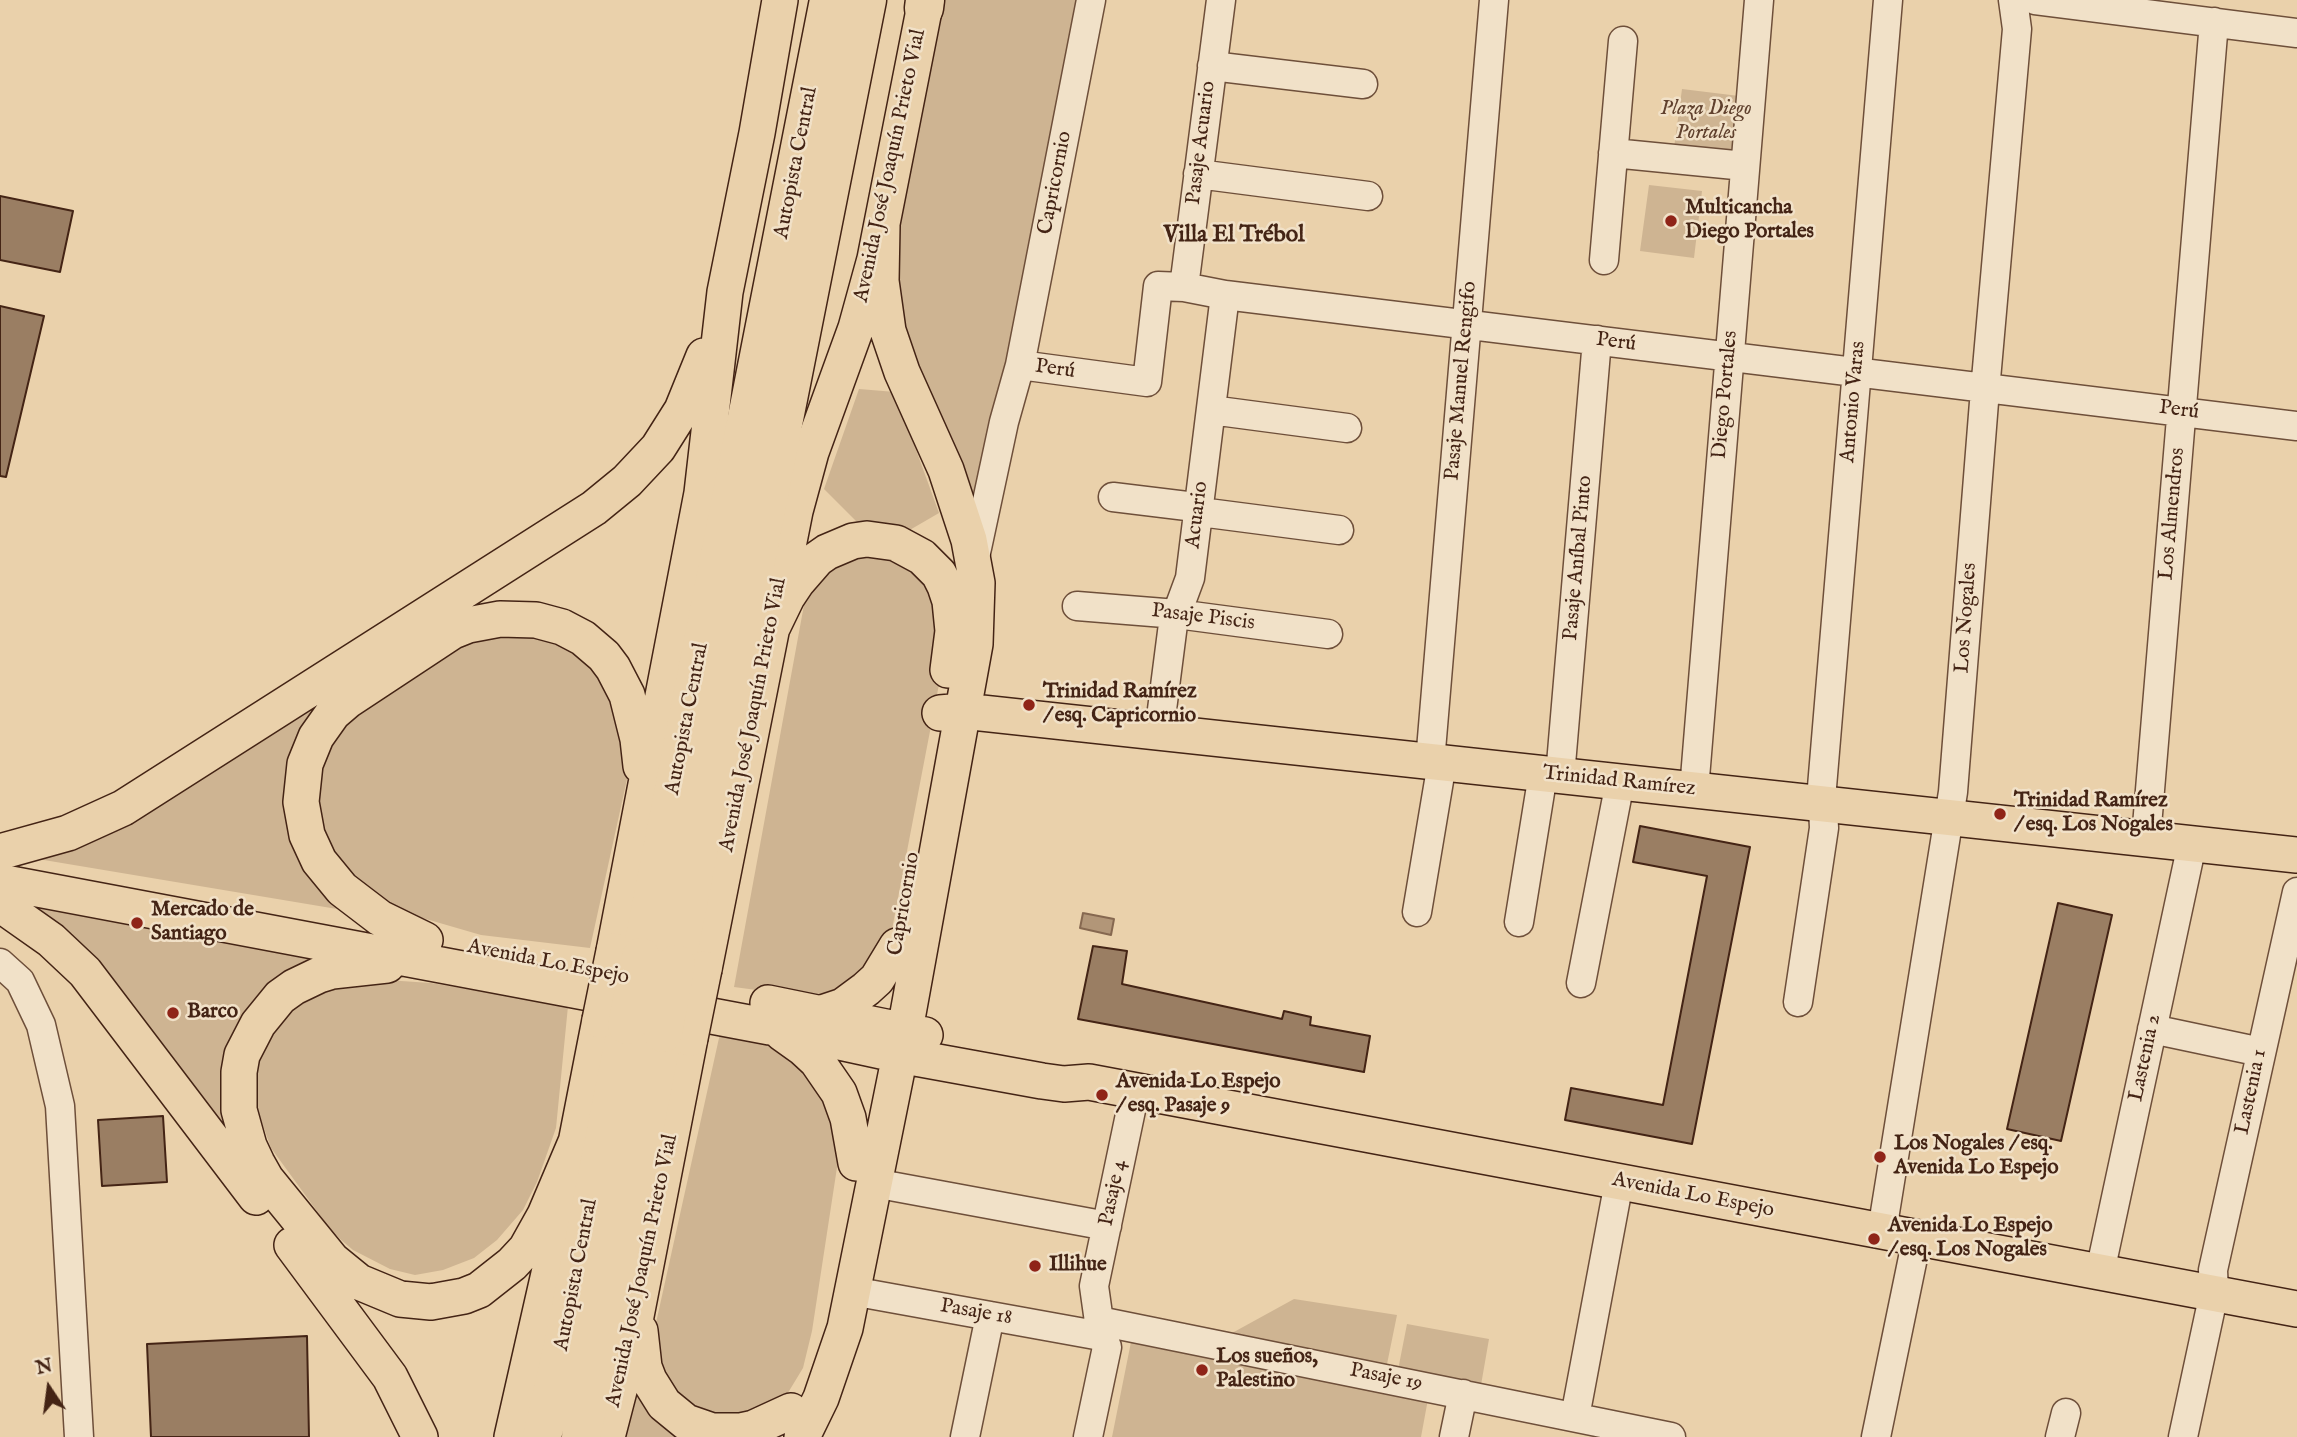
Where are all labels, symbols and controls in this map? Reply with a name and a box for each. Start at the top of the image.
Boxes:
street label: Avenida José Joaquín Prieto Vial [850,27,932,305]
street label: Pasaje Acuario [1182,80,1222,206]
street label: Autopista Central [770,85,824,241]
park label: Plaza Diego Portales [1660,97,1752,147]
street label: Capricornio [1034,129,1078,237]
place label: Multicancha Diego Portales [1685,196,1814,246]
marker: Multicancha Diego Portales [1663,213,1679,229]
district label: Villa El Trébol [1164,222,1304,250]
street label: Pasaje Manuel Rengifo [1441,280,1483,482]
street label: Perú [1595,328,1637,358]
street label: Diego Portales [1708,330,1744,460]
street label: Antonio Varas [1836,340,1872,464]
street label: Perú [1033,355,1077,385]
street label: Perú [2158,396,2200,426]
street label: Los Almendros [2155,447,2191,581]
street label: Pasaje Aníbal Pinto [1559,474,1599,642]
street label: Acuario [1181,480,1215,550]
street label: Los Nogales [1951,562,1983,674]
street label: Avenida José Joaquín Prieto Vial [715,576,793,854]
street label: Pasaje Piscis [1150,599,1256,637]
street label: Autopista Central [661,641,715,797]
place label: Trinidad Ramírez / esq. Capricornio [1043,680,1197,730]
marker: Trinidad Ramírez / esq. Capricornio [1021,697,1037,713]
street label: Trinidad Ramírez [1541,761,1697,803]
place label: Trinidad Ramírez / esq. Los Nogales [2014,789,2173,839]
marker: Trinidad Ramírez / esq. Los Nogales [1992,806,2008,822]
street label: Capricornio [884,850,926,958]
place label: Mercado de Santiago [151,898,254,948]
marker: Mercado de Santiago [129,915,145,931]
street label: Avenida Lo Espejo [465,935,631,991]
place label: Barco [187,1000,238,1026]
marker: Barco [165,1005,181,1021]
street label: Lastenia 2 [2124,1012,2168,1104]
street label: Lastenia 1 [2231,1047,2273,1137]
place label: Avenida Lo Espejo / esq. Pasaje 9 [1116,1070,1280,1120]
marker: Avenida Lo Espejo / esq. Pasaje 9 [1094,1087,1110,1103]
street label: Avenida José Joaquín Prieto Vial [602,1132,684,1410]
place label: Los Nogales / esq. Avenida Lo Espejo [1894,1132,2058,1182]
marker: Los Nogales / esq. Avenida Lo Espejo [1872,1149,1888,1165]
street label: Pasaje 4 [1095,1158,1133,1228]
street label: Avenida Lo Espejo [1610,1168,1776,1224]
street label: Autopista Central [550,1197,604,1353]
place label: Avenida Lo Espejo / esq. Los Nogales [1888,1214,2052,1264]
marker: Avenida Lo Espejo / esq. Los Nogales [1866,1231,1882,1247]
place label: Illihue [1049,1253,1107,1279]
marker: Illihue [1027,1258,1043,1274]
street label: Pasaje 18 [938,1294,1014,1332]
place label: Los sueños, Palestino [1216,1345,1318,1395]
north arrow [14,1353,84,1423]
text: N [34,1354,55,1381]
street label: Pasaje 19 [1347,1359,1425,1397]
marker: Los sueños, Palestino [1194,1362,1210,1378]

